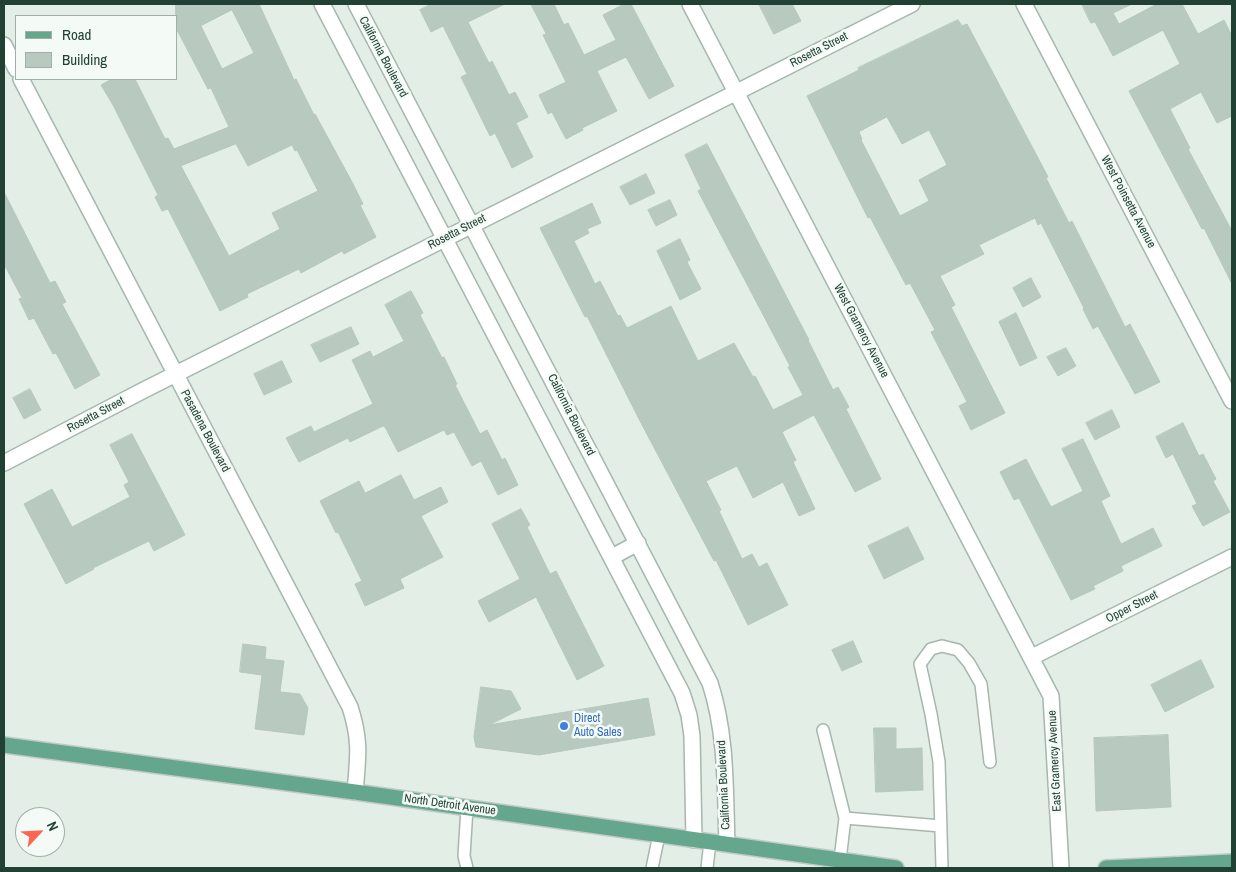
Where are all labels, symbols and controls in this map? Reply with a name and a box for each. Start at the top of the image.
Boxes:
street label: California Boulevard [356,14,410,100]
legend [15,15,178,80]
text: Road [62,24,91,45]
street label: Rosetta Street [788,29,850,71]
text: Building [62,49,107,70]
street label: West Poinsetta Avenue [1098,153,1158,251]
street label: Rosetta Street [426,211,488,253]
street label: West Gramercy Avenue [830,282,892,380]
street label: California Boulevard [544,372,598,458]
street label: Pasadena Boulevard [177,387,233,475]
street label: Rosetta Street [65,394,127,436]
street label: Opper Street [1104,588,1160,626]
street label: East Gramercy Avenue [1045,710,1065,812]
place label: Direct Auto Sales [574,712,622,740]
marker: Direct Auto Sales [558,720,570,732]
street label: California Boulevard [714,740,734,830]
street label: North Detroit Avenue [403,791,497,819]
north arrow [15,807,65,857]
text: N [43,819,63,834]

